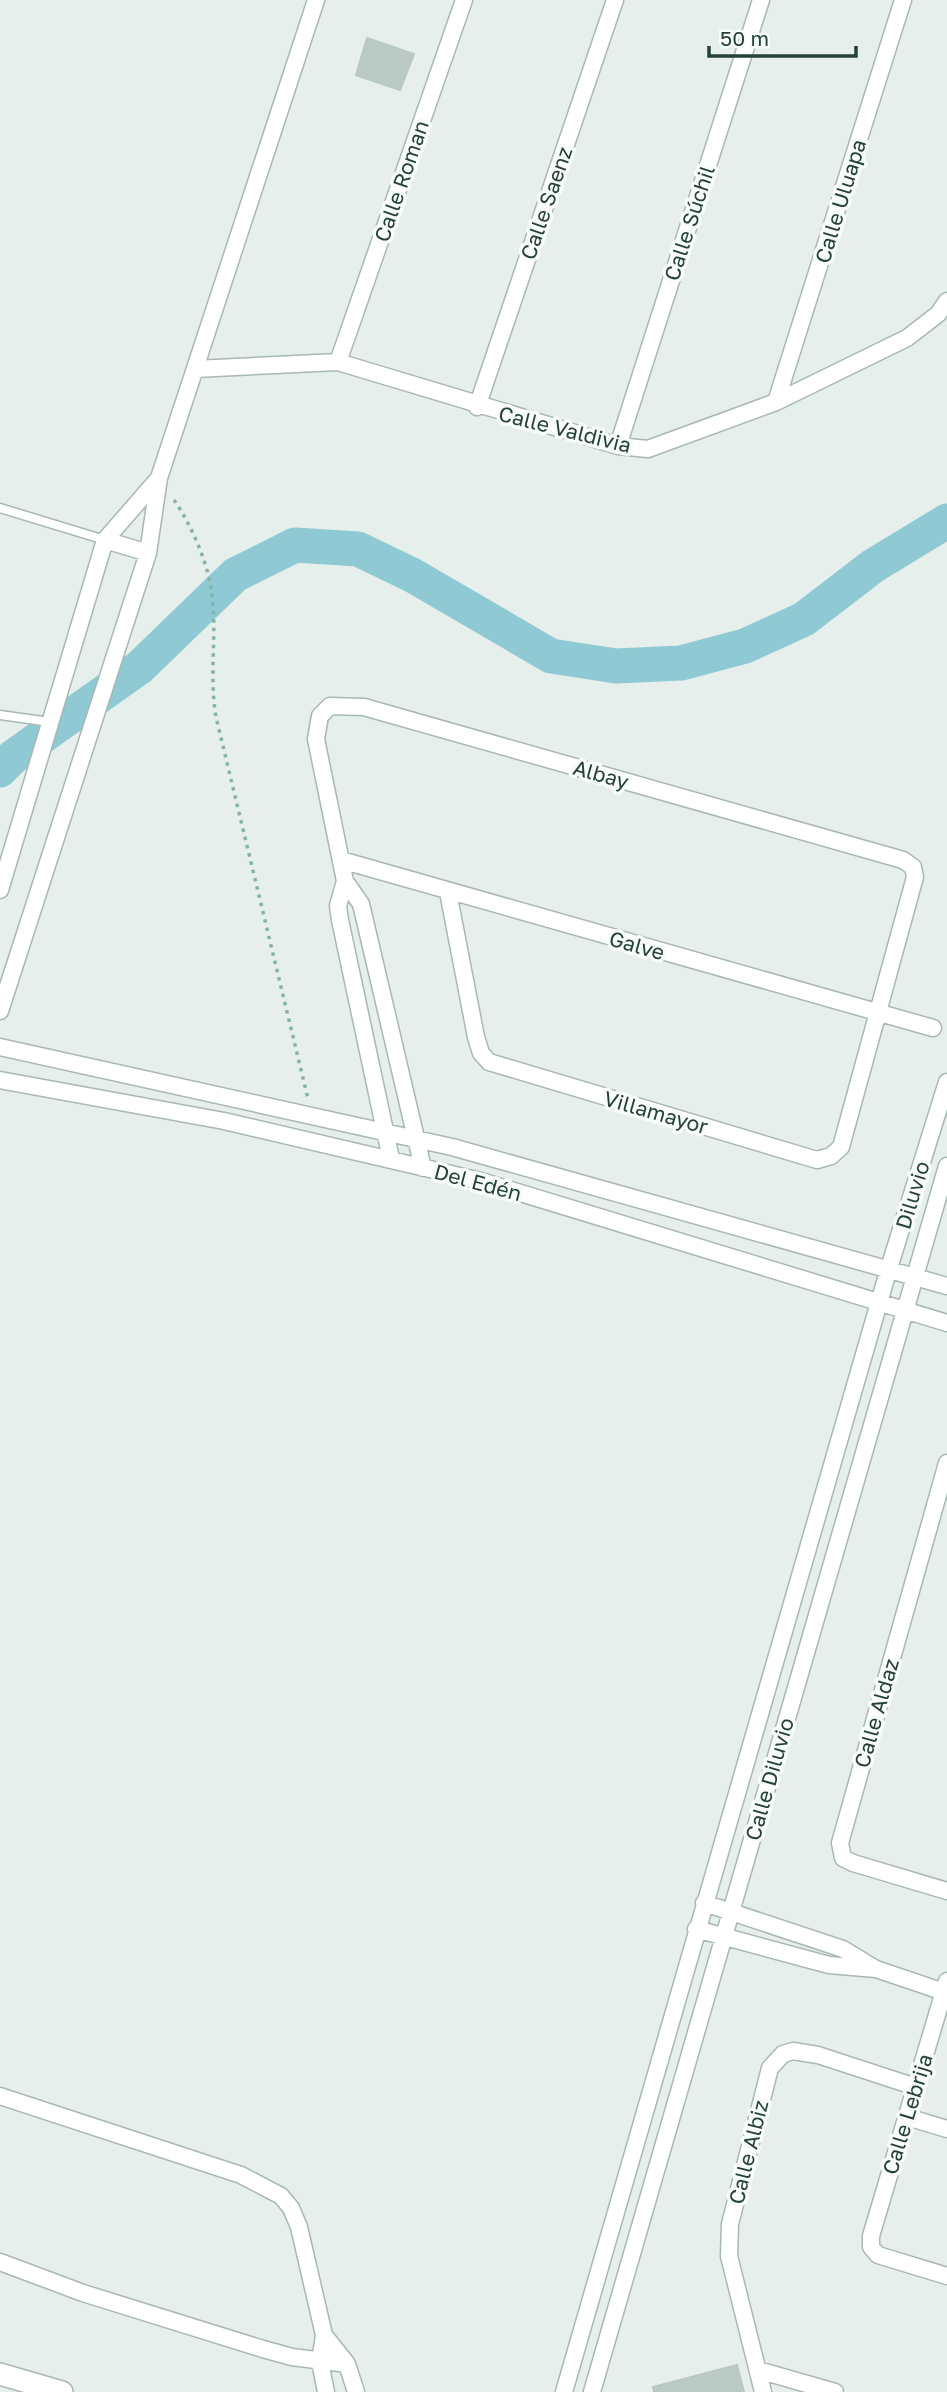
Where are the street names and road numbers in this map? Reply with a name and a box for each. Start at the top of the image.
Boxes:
street label: Calle Roman [368,117,434,245]
street label: Calle Uluapa [809,136,871,266]
street label: Calle Saenz [515,143,577,263]
street label: Calle Súchil [658,162,720,284]
street label: Calle Valdivia [496,400,634,458]
street label: Albay [570,754,632,794]
street label: Galve [606,925,668,965]
street label: Villamayor [601,1085,711,1139]
street label: Del Edén [431,1158,525,1206]
street label: Diluvio [889,1158,935,1232]
street label: Calle Aldaz [848,1655,904,1771]
street label: Calle Diluvio [739,1715,799,1843]
street label: Calle Lebrija [876,2050,938,2178]
street label: Calle Albiz [723,2097,773,2207]

